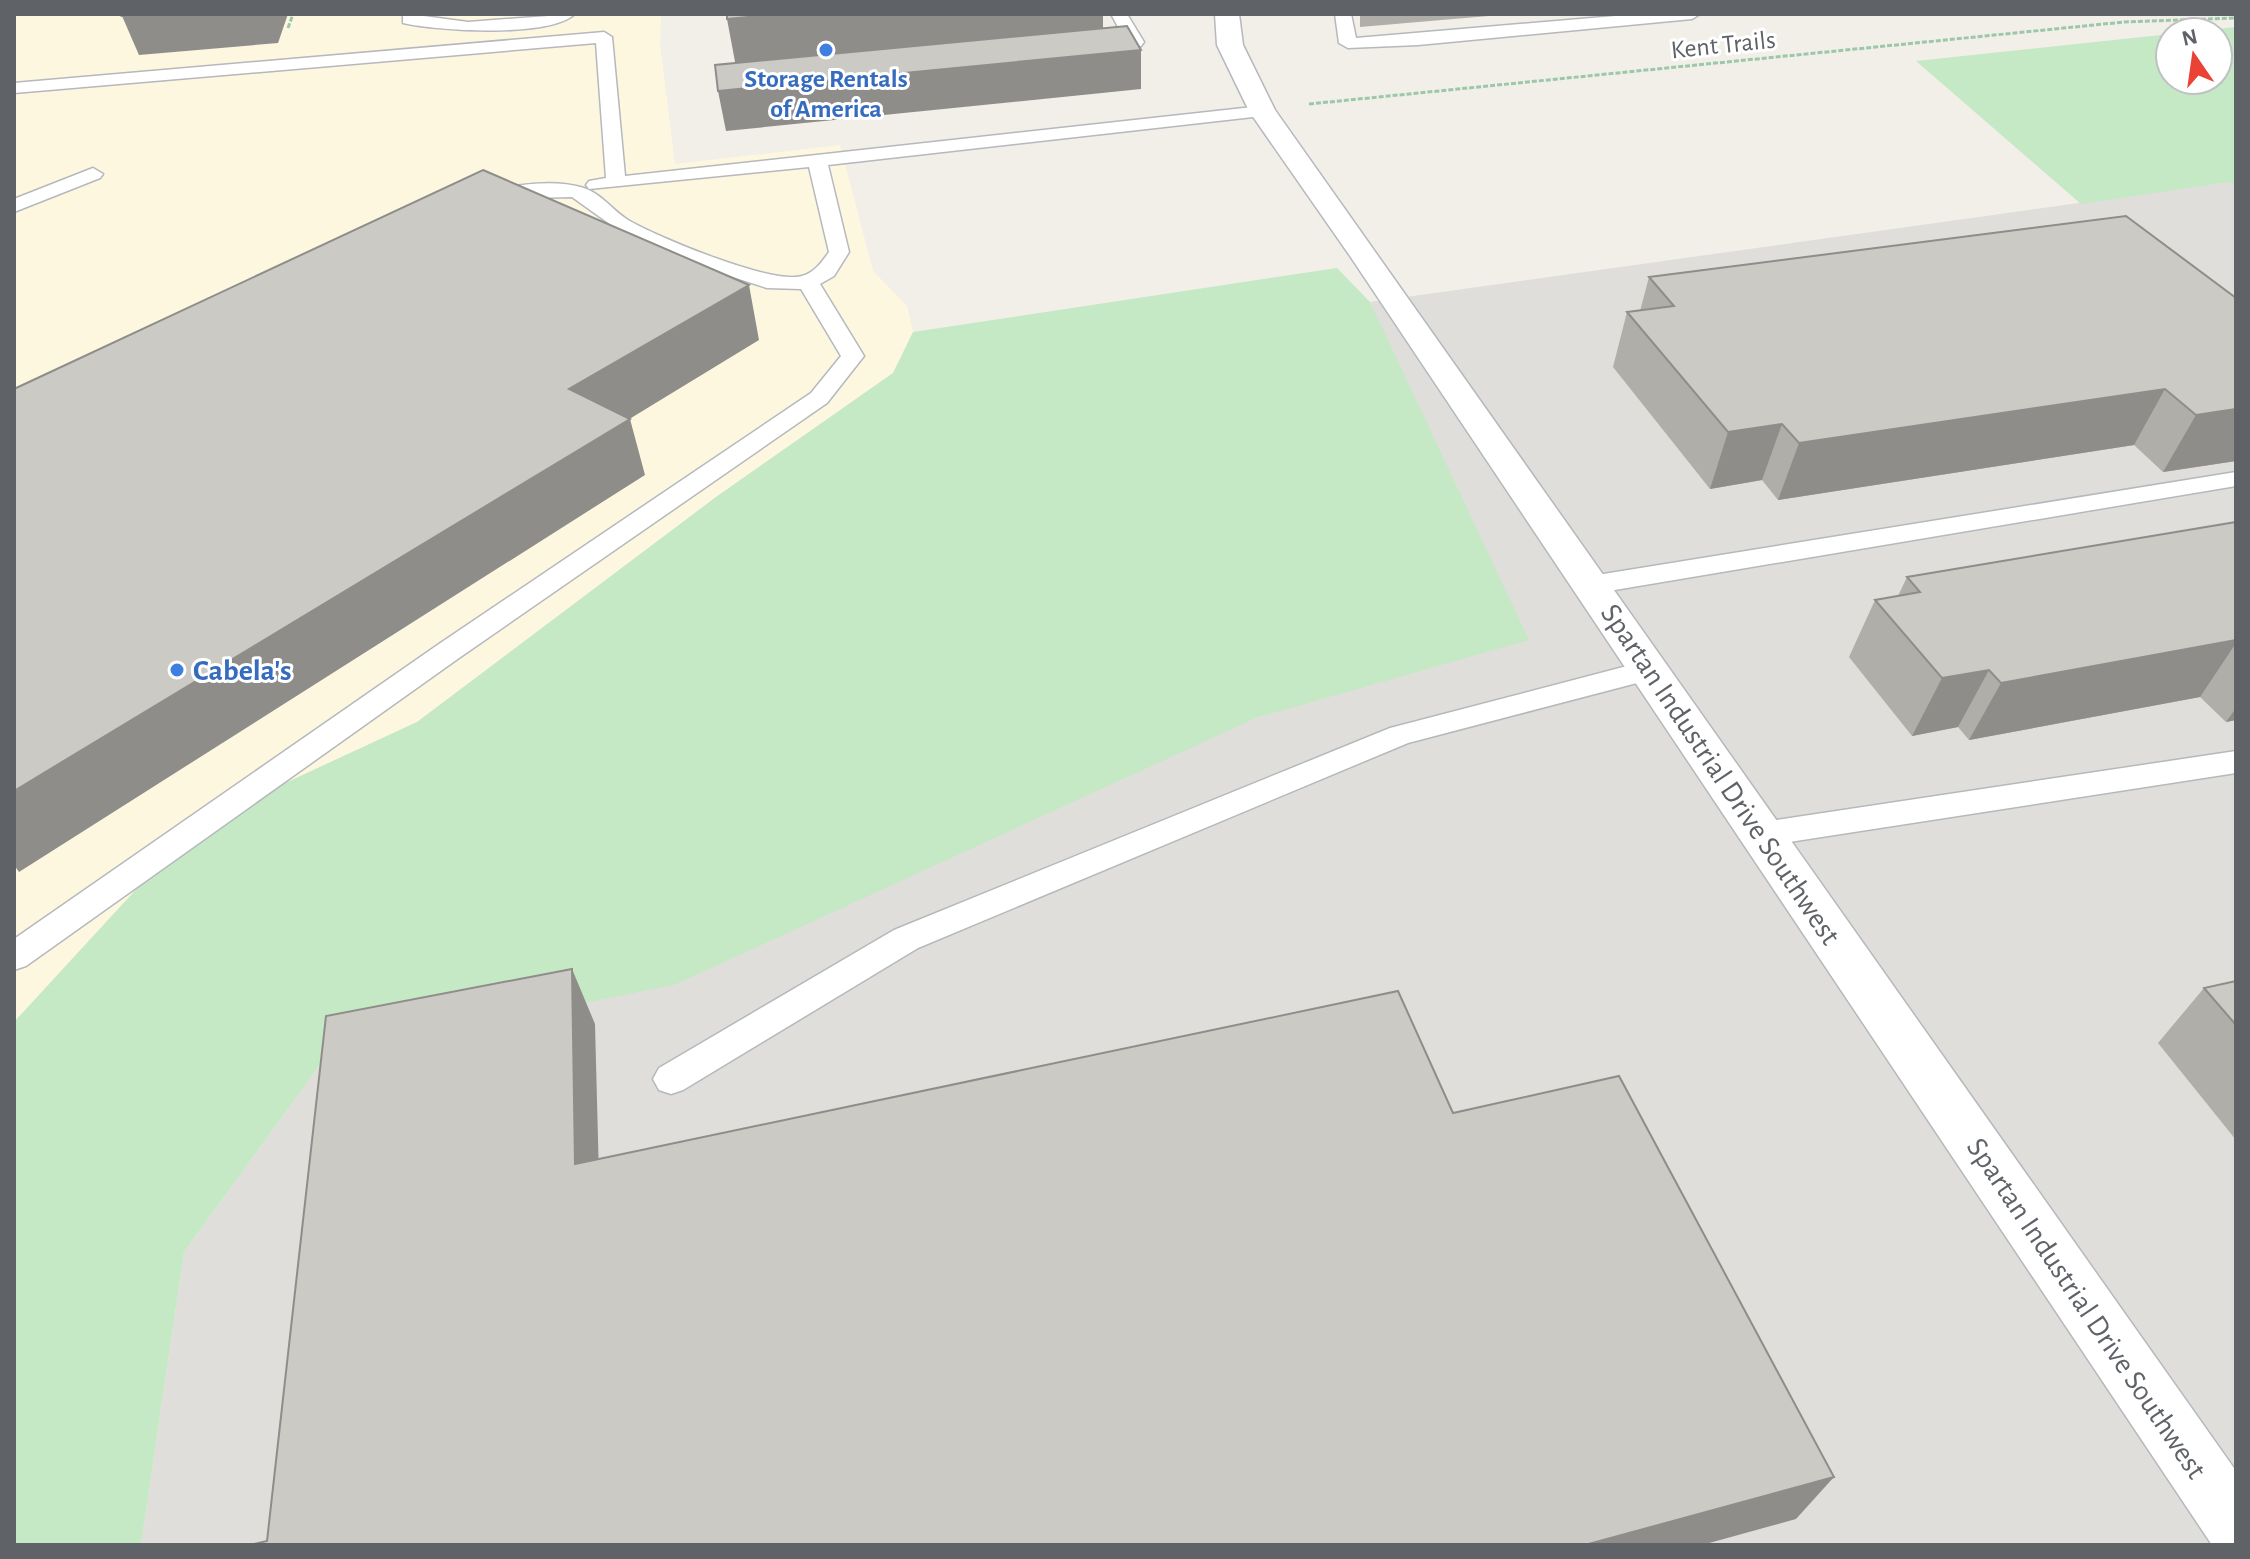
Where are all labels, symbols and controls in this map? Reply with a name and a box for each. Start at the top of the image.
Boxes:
north arrow [2154,16,2234,96]
text: N [2180,25,2200,50]
street label: Kent Trails [1669,27,1777,63]
marker: Storage Rentals of America [817,41,835,59]
place label: Storage Rentals of America [744,66,908,122]
street label: Spartan Industrial Drive Southwest [1595,599,1846,951]
place label: Cabela's [193,656,292,686]
marker: Cabela's [168,661,186,679]
street label: Spartan Industrial Drive Southwest [1961,1133,2212,1485]

